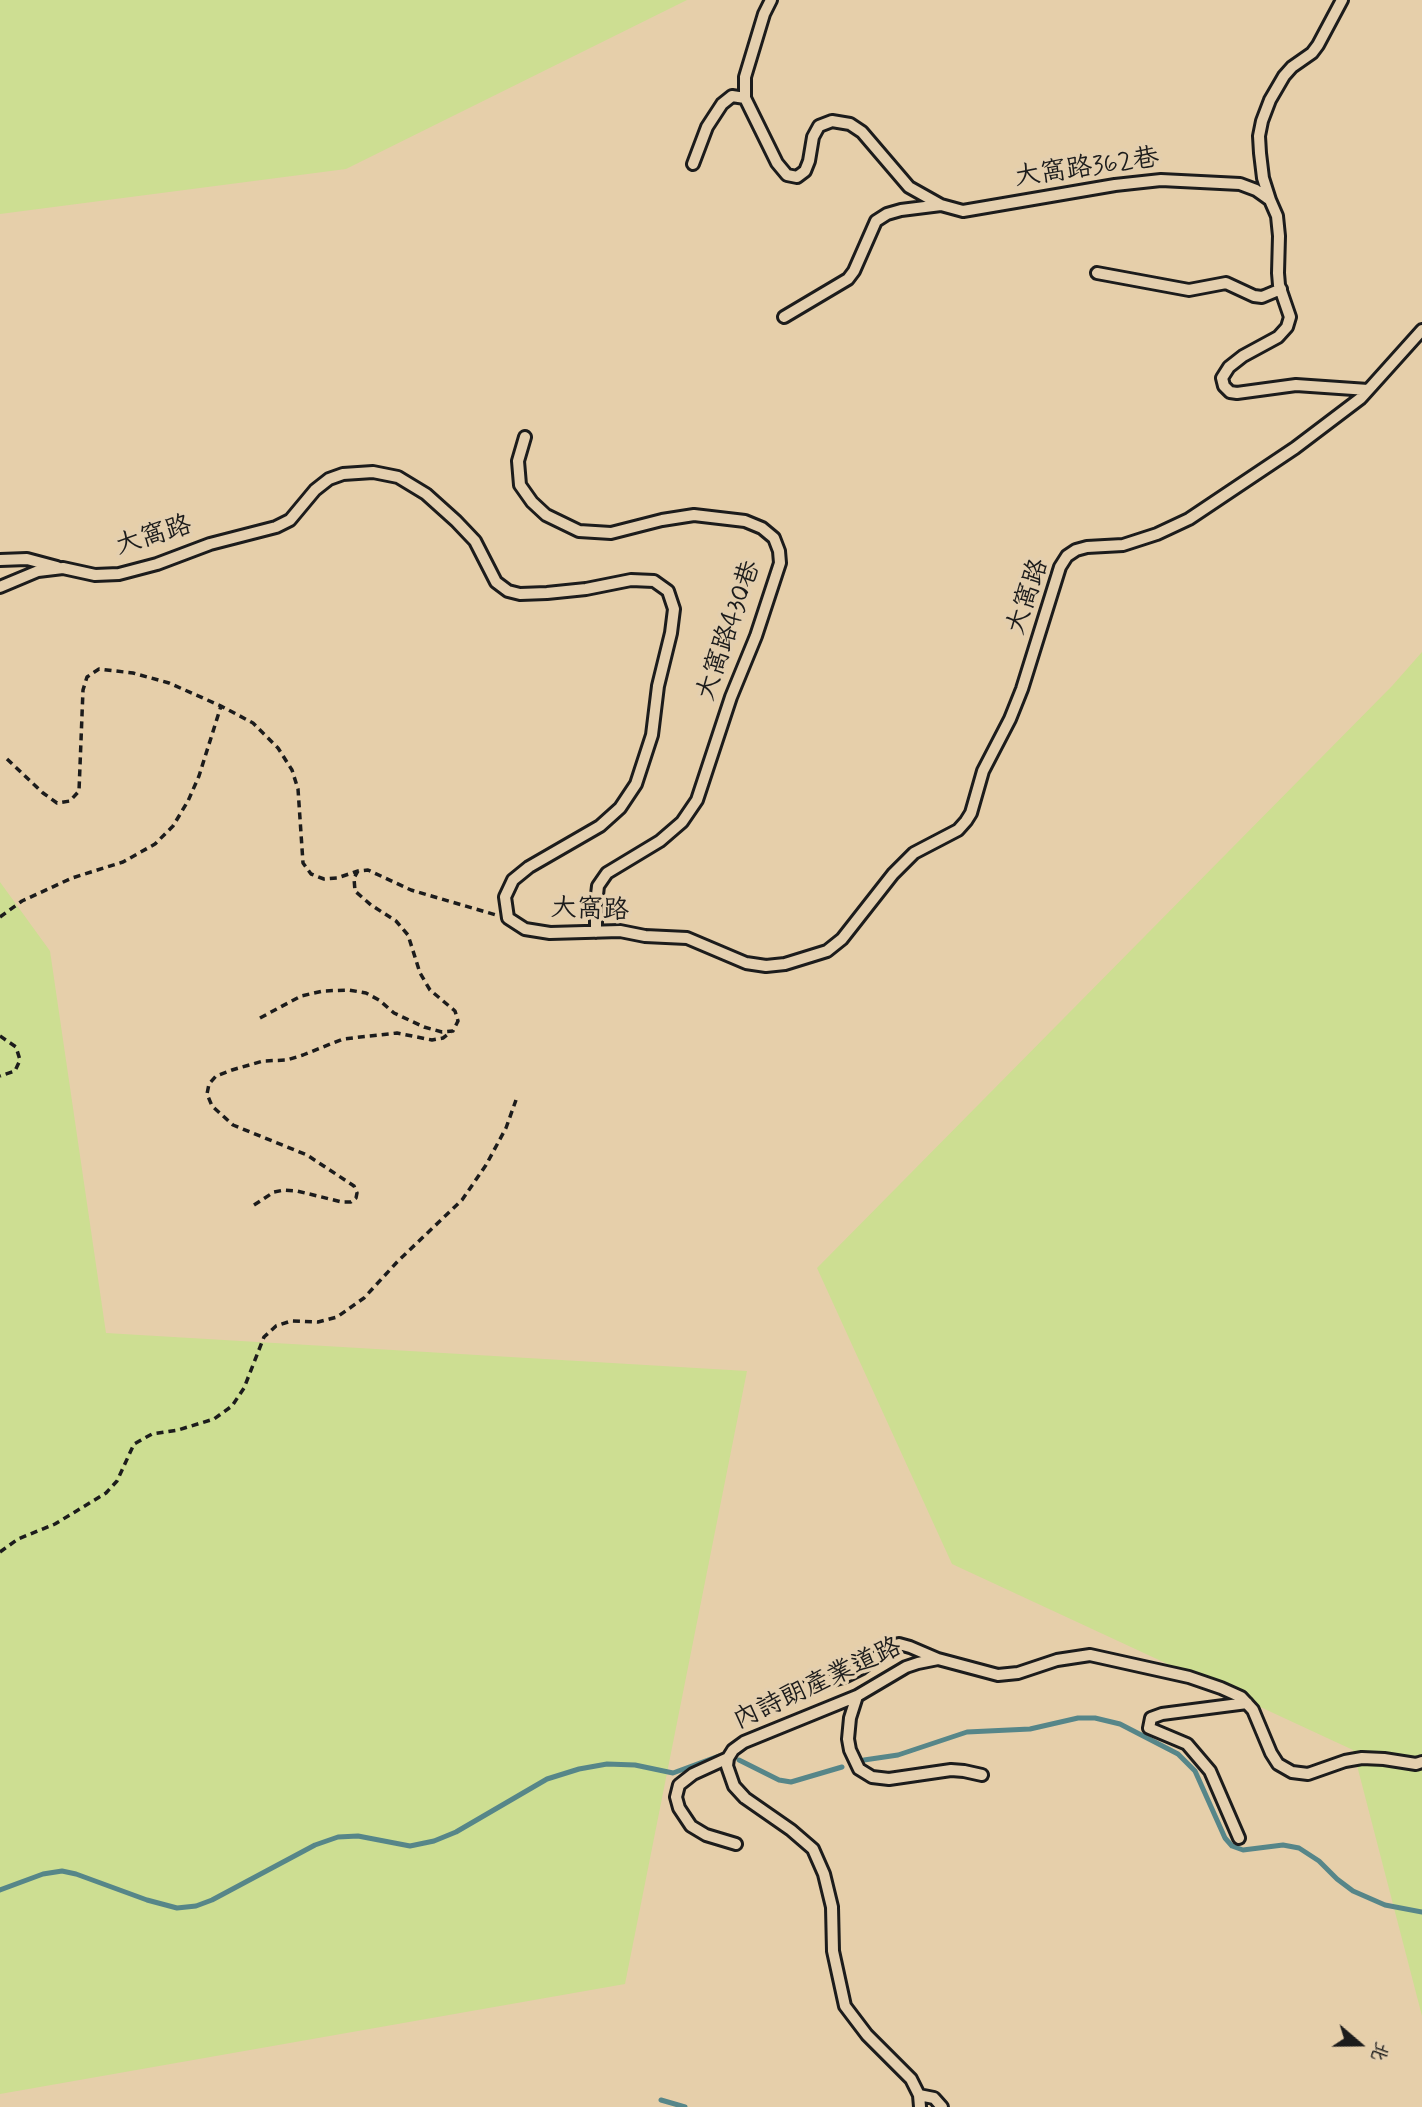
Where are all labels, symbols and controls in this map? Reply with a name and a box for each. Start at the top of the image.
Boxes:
street label: 大窩路362巷 [1013,143,1161,195]
street label: 大窩路 [112,511,196,563]
street label: 大窩路 [1002,555,1056,639]
street label: 大窩路430巷 [692,557,768,705]
street label: 大窩路 [550,894,630,928]
street label: 內詩朗產業道路 [729,1632,907,1738]
north arrow [1324,2009,1394,2079]
text: 北 [1364,2038,1394,2065]

